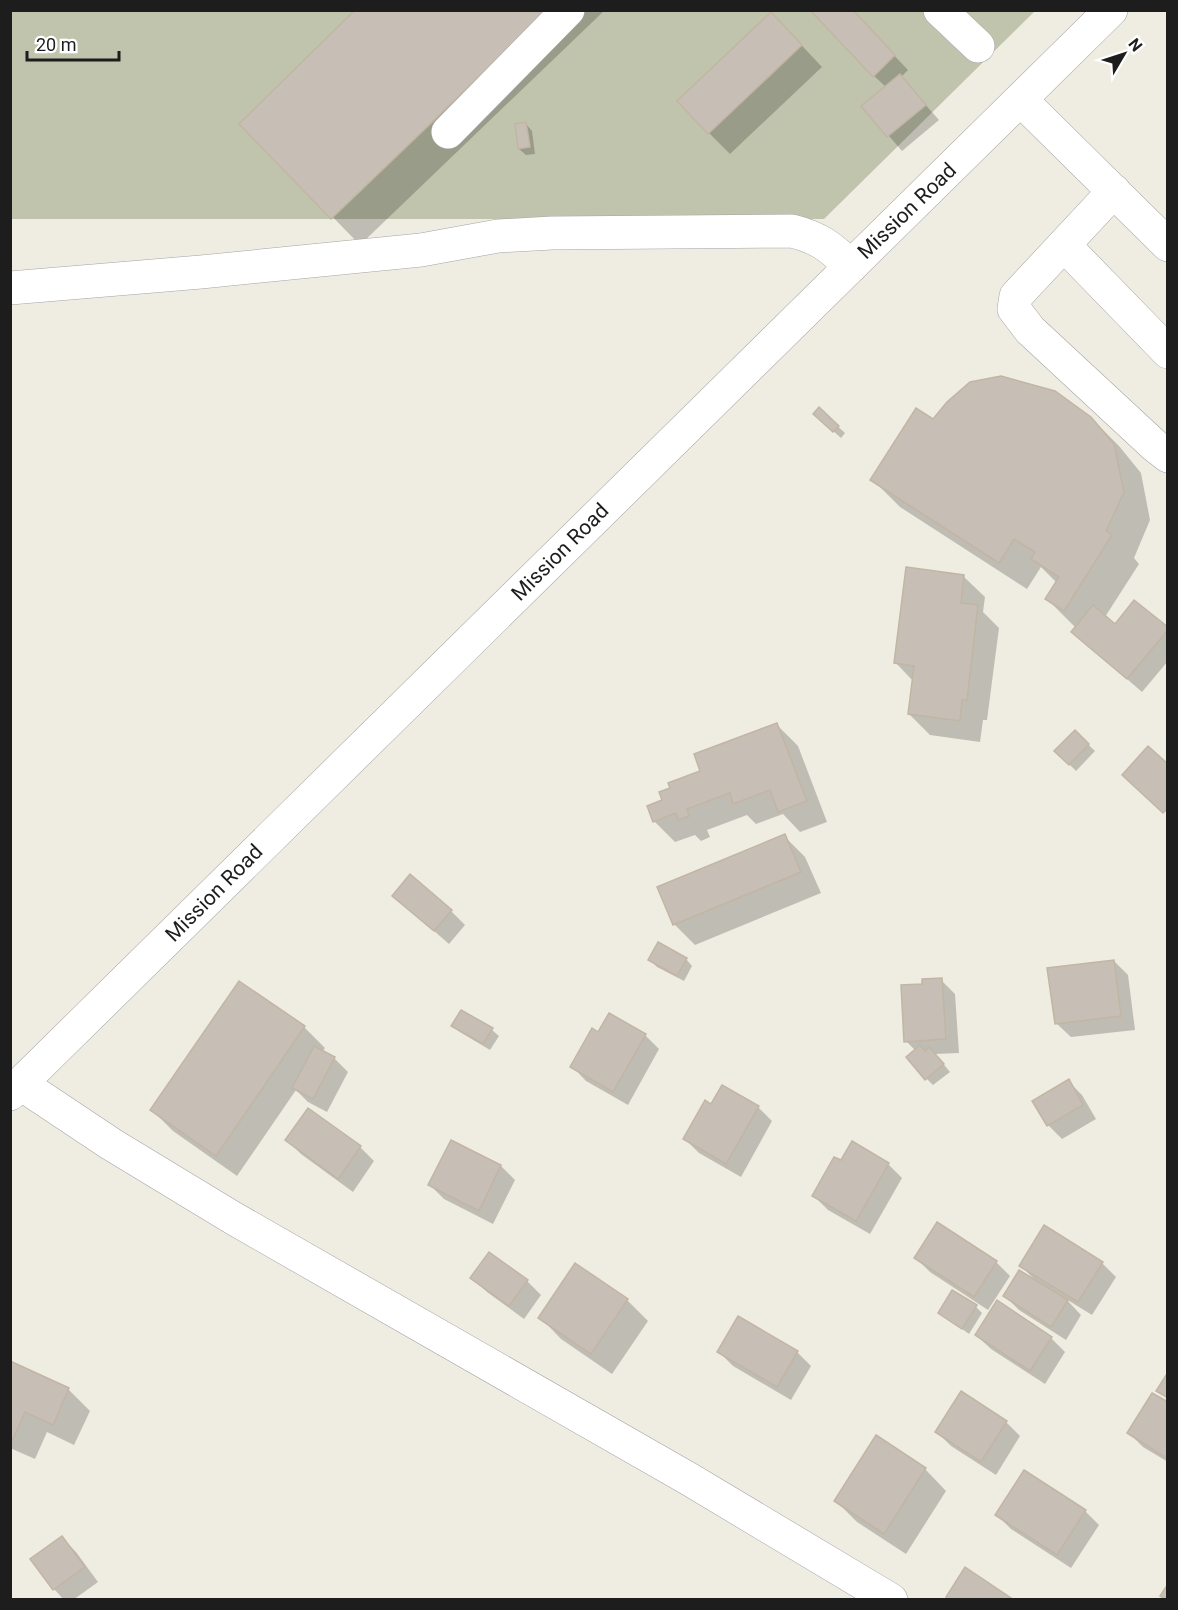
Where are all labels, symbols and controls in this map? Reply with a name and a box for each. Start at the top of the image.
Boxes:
scale bar [27,24,118,62]
north arrow [1094,24,1154,84]
text: 20 m [36,34,76,55]
text: N [1124,35,1146,55]
street label: Mission Road [853,158,961,264]
street label: Mission Road [507,499,613,605]
street label: Mission Road [161,840,267,946]

